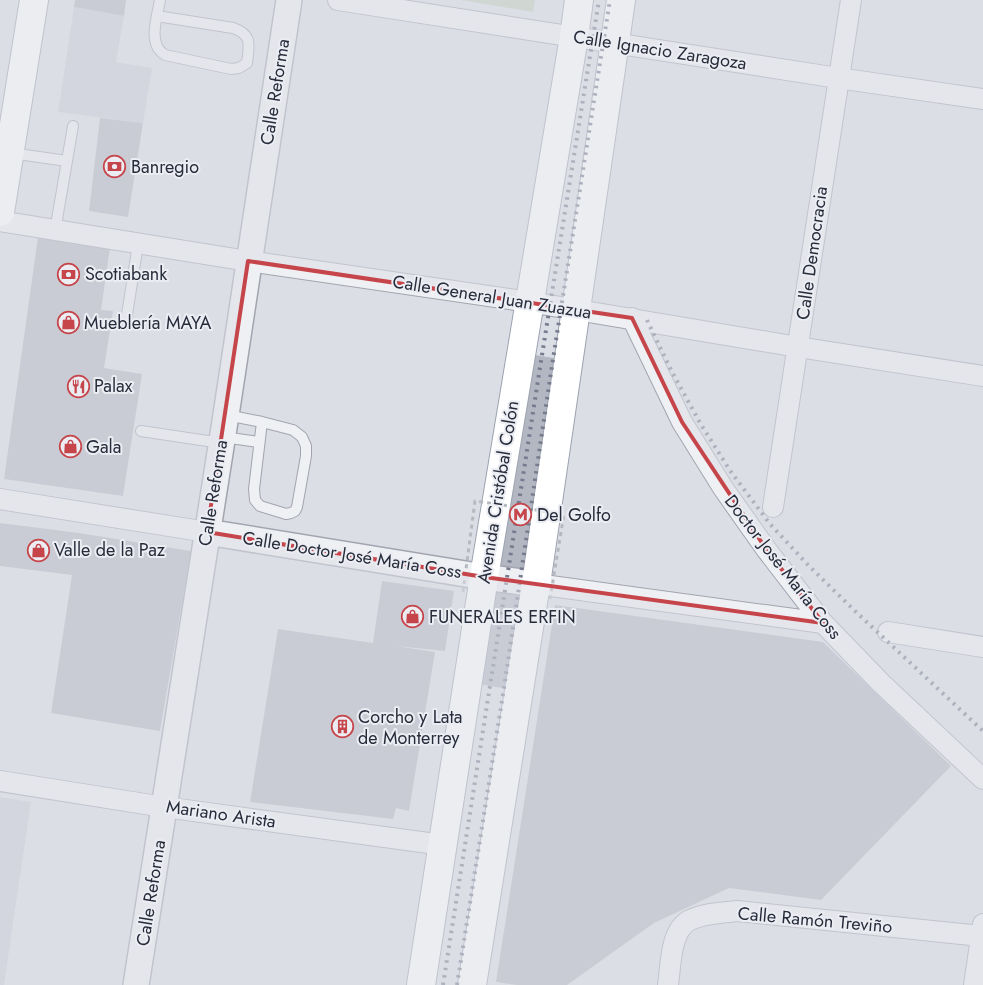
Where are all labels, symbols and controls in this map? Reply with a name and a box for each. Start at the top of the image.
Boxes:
street label: Calle Ignacio Zaragoza [571,23,749,77]
street label: Calle Reforma [254,37,296,147]
place label: Banregio [131,154,199,180]
bank icon: Banregio [103,155,127,179]
street label: Calle Democracia [790,184,834,322]
place label: Scotiabank [85,261,167,287]
bank icon: Scotiabank [57,262,81,286]
street label: Calle General Juan Zuazua [391,268,593,326]
place label: Mueblería MAYA [84,310,211,336]
shop icon: Mueblería MAYA [56,311,80,335]
place label: Palax [94,373,133,399]
restaurant icon: Palax [66,374,90,398]
street label: Avenida Cristóbal Colón [471,399,525,585]
place label: Gala [86,434,121,460]
shop icon: Gala [58,435,82,459]
street label: Calle Reforma [192,438,234,548]
street label: Doctor José María Coss [718,489,848,645]
place label: Del Golfo [537,502,611,528]
metro station icon: Del Golfo [509,503,533,527]
street label: Calle Doctor José María Coss [241,525,463,585]
place label: Valle de la Paz [54,537,166,563]
shop icon: Valle de la Paz [26,538,50,562]
place label: FUNERALES ERFIN [429,604,576,630]
shop icon: FUNERALES ERFIN [401,605,425,629]
place label: Corcho y Lata de Monterrey [358,704,462,751]
building icon: Corcho y Lata de Monterrey [330,715,354,739]
street label: Mariano Arista [165,793,277,835]
street label: Calle Reforma [130,838,172,948]
street label: Calle Ramón Treviño [737,900,894,940]

